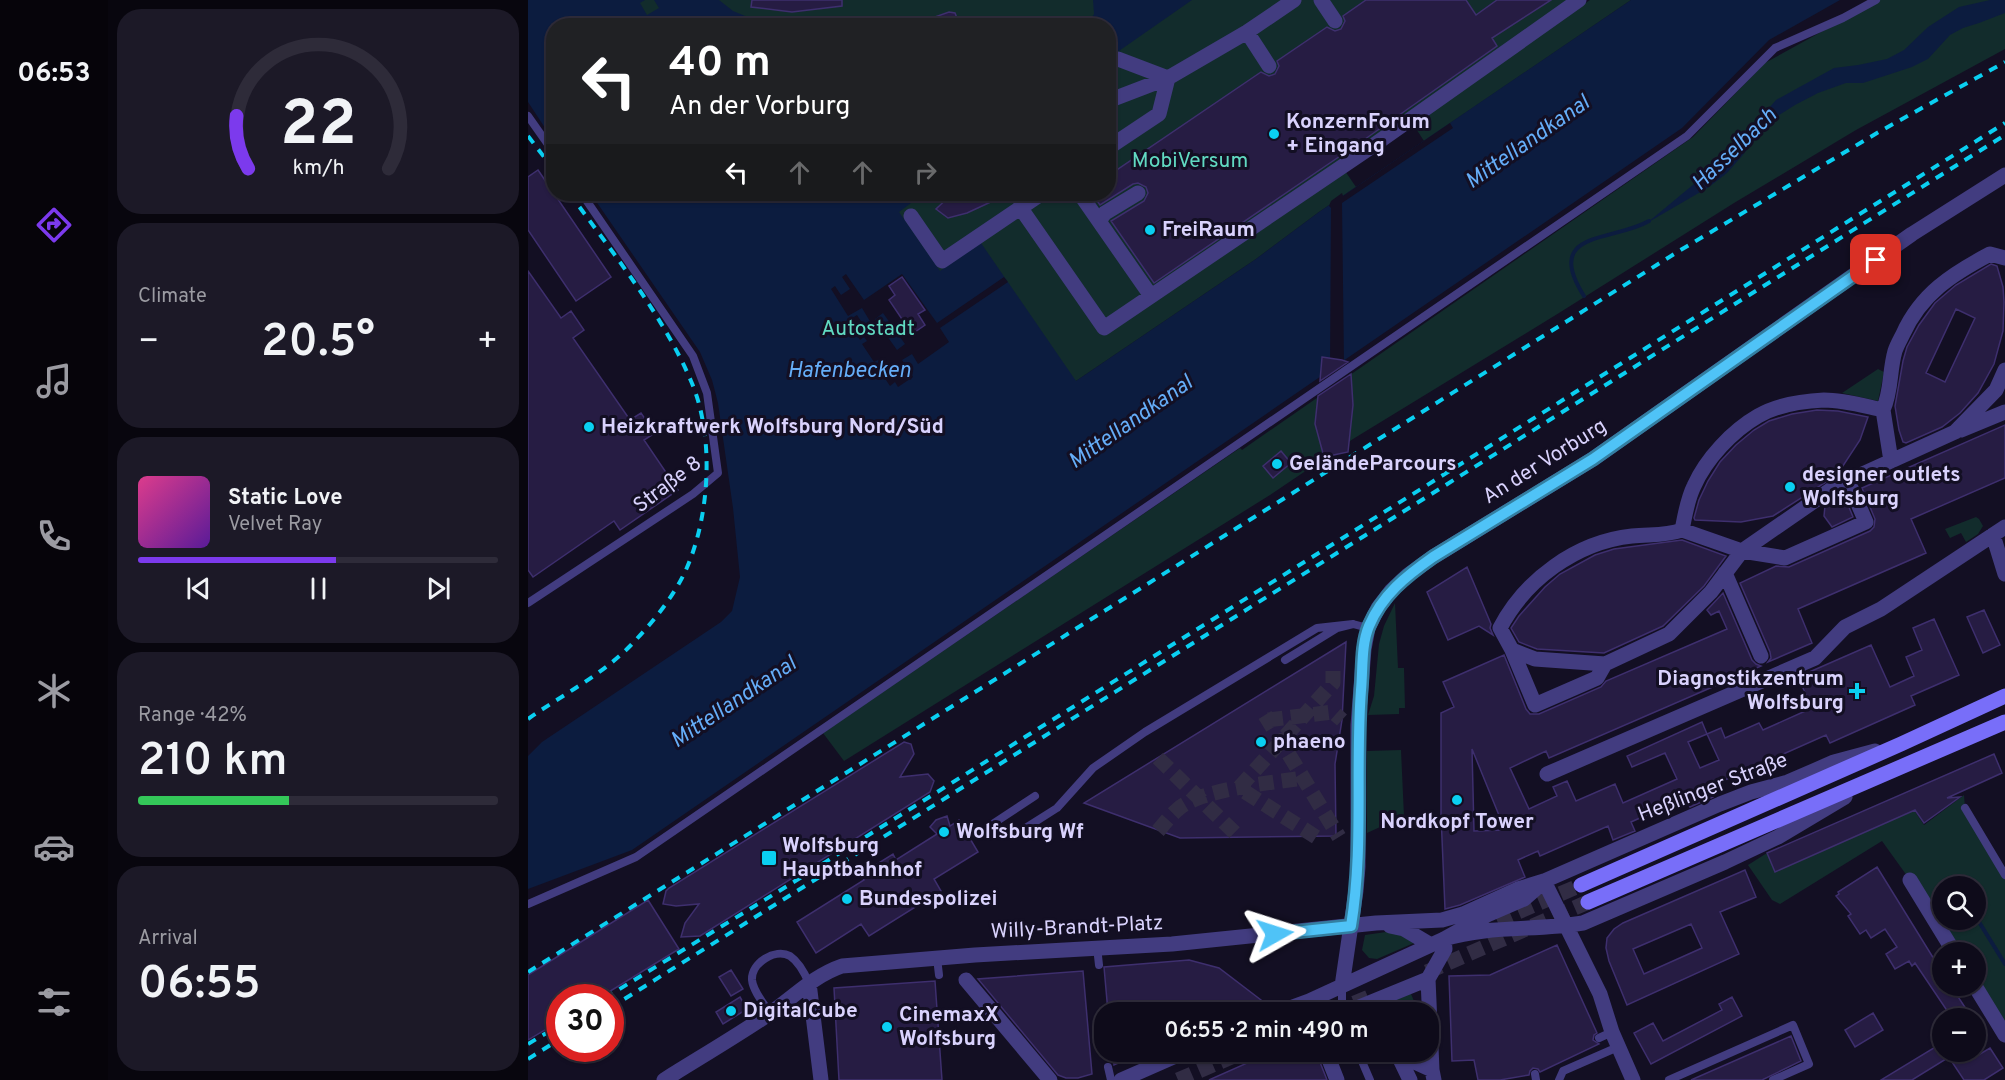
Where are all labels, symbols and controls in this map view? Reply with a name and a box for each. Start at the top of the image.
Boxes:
text: 40 m [669,38,771,91]
icon: left [570,42,648,120]
text: 06:53 [17,57,91,91]
text: 22 [280,88,356,167]
water label: Mittellandkanal [1460,89,1597,196]
text: An der Vorburg [669,90,851,124]
water label: Hasselbach [1687,103,1783,197]
place label: KonzernForum + Eingang [1286,109,1430,160]
marker: KonzernForum + Eingang [1267,127,1281,141]
park label: MobiVersum [1132,148,1248,175]
text: km/h [292,155,344,182]
icon: left [720,156,753,189]
icon: ahead [783,156,816,189]
icon: ahead [846,156,879,189]
icon: right [909,156,942,189]
icon: directions [33,204,75,246]
place label: FreiRaum [1162,217,1255,244]
marker: FreiRaum [1143,223,1157,237]
pin [1850,234,1901,285]
icon: arrive [1859,243,1892,276]
text: Climate [138,284,207,310]
text: 20.5° [261,315,375,372]
park label: Autostadt [821,316,915,343]
text: − [138,322,159,364]
text: + [477,322,498,364]
water label: Hafenbecken [787,358,911,385]
icon: music [33,360,75,402]
water label: Mittellandkanal [1063,369,1200,476]
street label: An der Vorburg [1478,413,1612,511]
place label: Heizkraftwerk Wolfsburg Nord/Süd [601,414,944,441]
marker: Heizkraftwerk Wolfsburg Nord/Süd [582,420,596,434]
street label: Straße 8 [628,450,708,520]
place label: GeländeParcours [1289,451,1457,478]
marker: GeländeParcours [1270,457,1284,471]
place label: designer outlets Wolfsburg [1802,462,1961,513]
marker: designer outlets Wolfsburg [1783,480,1797,494]
text: Static Love [228,485,342,512]
text: Velvet Ray [228,512,322,538]
icon: phone [33,515,75,557]
icon: previous [182,572,215,605]
icon: pause [302,572,335,605]
icon: next [422,572,455,605]
water label: Mittellandkanal [666,650,803,755]
place label: Diagnostikzentrum Wolfsburg [1657,666,1844,717]
icon: climate [33,670,75,712]
marker: Diagnostikzentrum Wolfsburg [1848,682,1866,700]
text: Range · 42% [138,703,247,729]
place label: phaeno [1273,729,1346,756]
text: 210 km [138,734,287,791]
marker: phaeno [1254,735,1268,749]
street label: Heßlinger Straße [1634,747,1792,829]
marker: Nordkopf Tower [1450,793,1464,807]
place label: Nordkopf Tower [1380,809,1534,836]
place label: Wolfsburg Wf [956,819,1084,846]
marker: Wolfsburg Wf [937,825,951,839]
icon: car [33,826,75,868]
place label: Wolfsburg Hauptbahnhof [782,833,922,884]
marker: Wolfsburg Hauptbahnhof [760,849,778,867]
map controls [1932,876,1986,1062]
button: search [1932,876,1986,930]
place label: Bundespolizei [859,886,998,913]
marker: Bundespolizei [840,892,854,906]
position arrow [1243,902,1307,966]
street label: Willy-Brandt-Platz [990,910,1164,946]
text: Arrival [138,926,198,952]
button: + [1932,942,1986,996]
text: 06:55 [138,957,261,1014]
icon: filters [33,981,75,1023]
speed limit sign: 30 [546,984,624,1062]
place label: DigitalCube [743,998,858,1025]
place label: CinemaxX Wolfsburg [899,1002,999,1053]
marker: DigitalCube [724,1004,738,1018]
button: − [1932,1008,1986,1062]
text: 06:55 · 2 min · 490 m [1164,1018,1369,1045]
marker: CinemaxX Wolfsburg [880,1020,894,1034]

